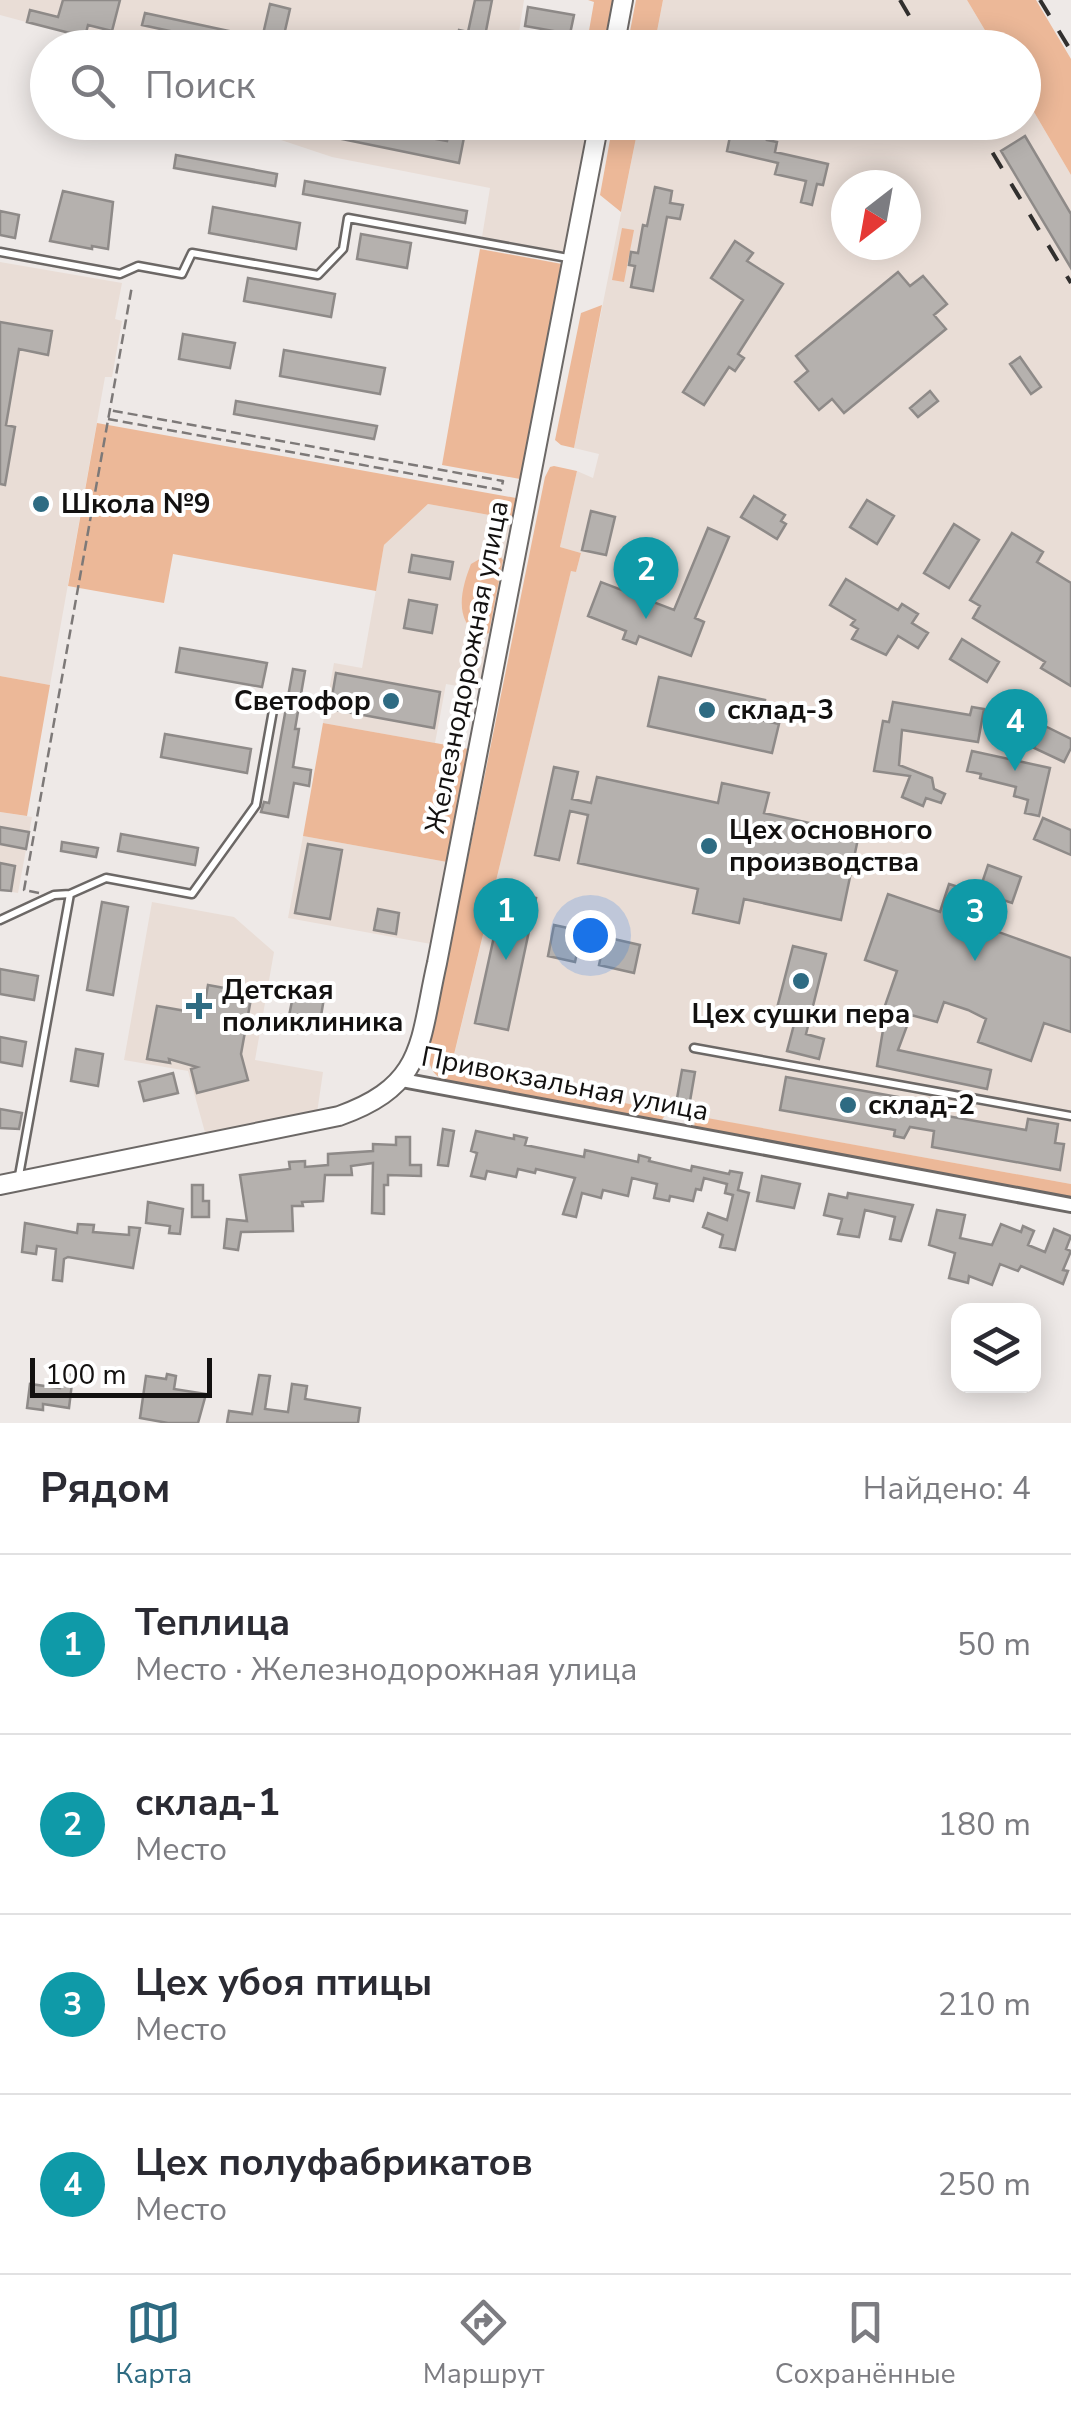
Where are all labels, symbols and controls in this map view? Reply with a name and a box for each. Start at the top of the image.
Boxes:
search box [30,30,1041,140]
icon: search [65,58,120,113]
text: Поиск [145,60,255,111]
north arrow [831,170,921,260]
place label: Школа №9 [61,485,211,523]
marker: Школа №9 [30,493,52,515]
street label: Железнодорожная улица [416,497,518,837]
pin: 2 [614,536,678,619]
place label: Светофор [234,682,371,720]
pin: 4 [982,688,1048,771]
marker: Светофор [380,690,402,712]
place label: склад-3 [727,691,834,729]
marker: склад-3 [696,699,718,721]
place label: Цех основного производства [729,811,933,881]
marker: Цех основного производства [698,835,720,857]
pin: 1 [474,878,538,960]
pin: 3 [942,878,1008,961]
your location [565,910,616,961]
marker: Цех сушки пера [790,970,812,992]
place label: Детская поликлиника [222,971,403,1041]
marker: Детская поликлиника [186,993,212,1019]
place label: Цех сушки пера [692,995,910,1033]
street label: Привокзальная улица [418,1037,712,1131]
place label: склад-2 [868,1086,975,1124]
marker: склад-2 [837,1094,859,1116]
map controls [951,1303,1041,1393]
button: layers [951,1303,1041,1393]
scale bar [30,1353,212,1398]
text: 100 m [45,1356,127,1394]
text: Рядом [40,1460,170,1517]
text: Найдено: 4 [863,1467,1031,1510]
text: Теплица [135,1597,290,1648]
text: 1 [63,1623,82,1666]
text: 50 m [957,1623,1031,1666]
text: Место · Железнодорожная улица [135,1648,638,1691]
text: склад-1 [135,1777,280,1828]
text: 2 [63,1803,82,1846]
text: 180 m [938,1803,1031,1846]
text: Место [135,1828,227,1871]
text: Цех убоя птицы [135,1957,432,2008]
text: 3 [63,1983,82,2026]
text: 210 m [938,1983,1031,2026]
text: Место [135,2008,227,2051]
text: Цех полуфабрикатов [135,2137,533,2188]
text: 4 [63,2163,82,2206]
text: 250 m [938,2163,1031,2206]
text: Место [135,2188,227,2231]
tab: Карта [115,2295,192,2393]
tab: Маршрут [423,2295,544,2393]
tab: Сохранённые [775,2295,956,2393]

